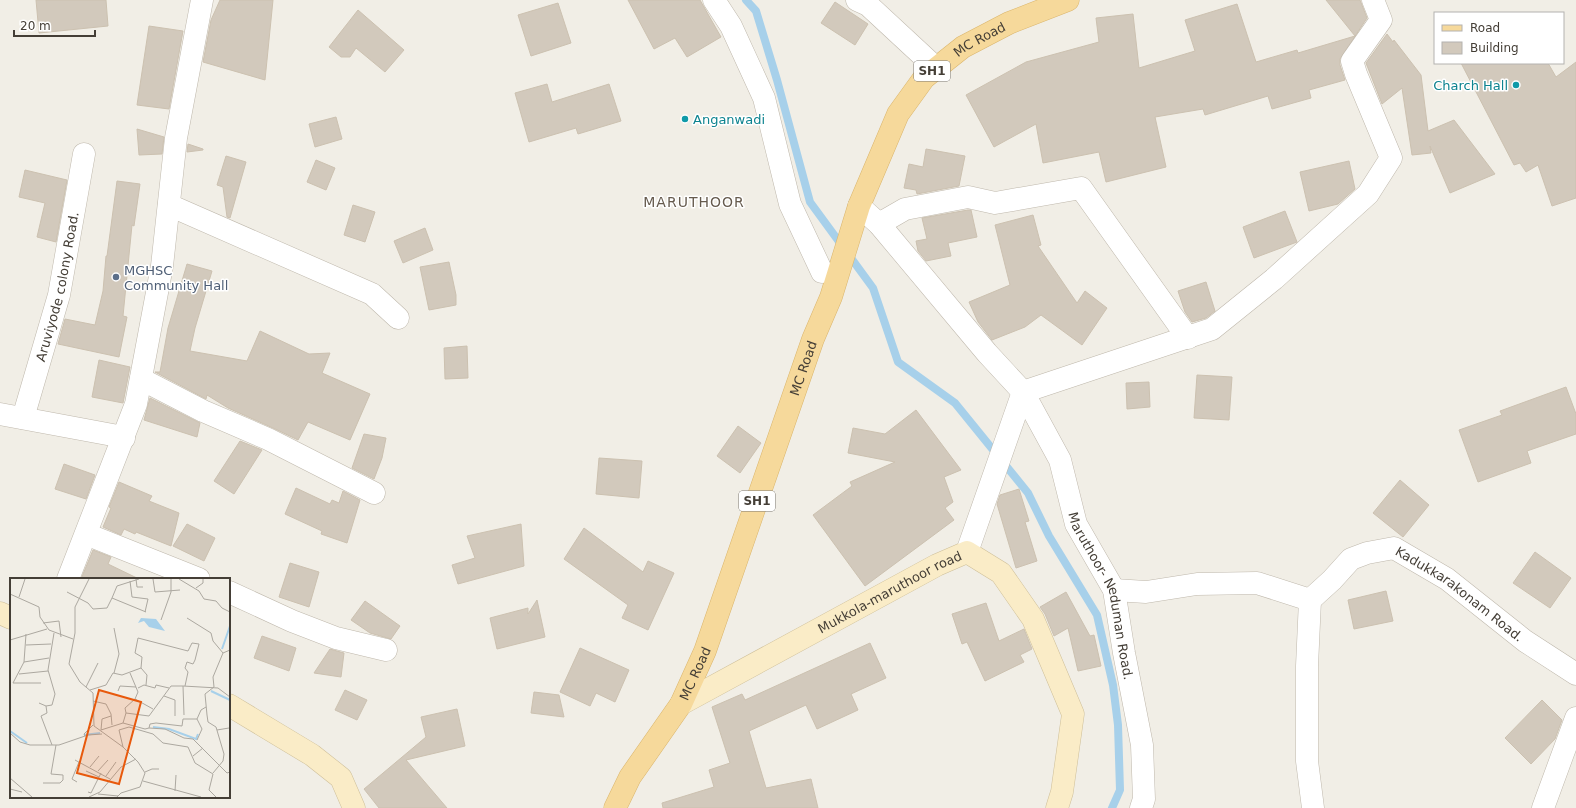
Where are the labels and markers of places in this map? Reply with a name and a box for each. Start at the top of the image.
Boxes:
place label: Charch Hall [1433,78,1508,93]
marker: Charch Hall [1511,80,1521,90]
place label: Anganwadi [693,112,765,127]
marker: Anganwadi [680,114,690,124]
place label: MGHSC Community Hall [124,263,228,293]
marker: MGHSC Community Hall [111,272,121,282]

